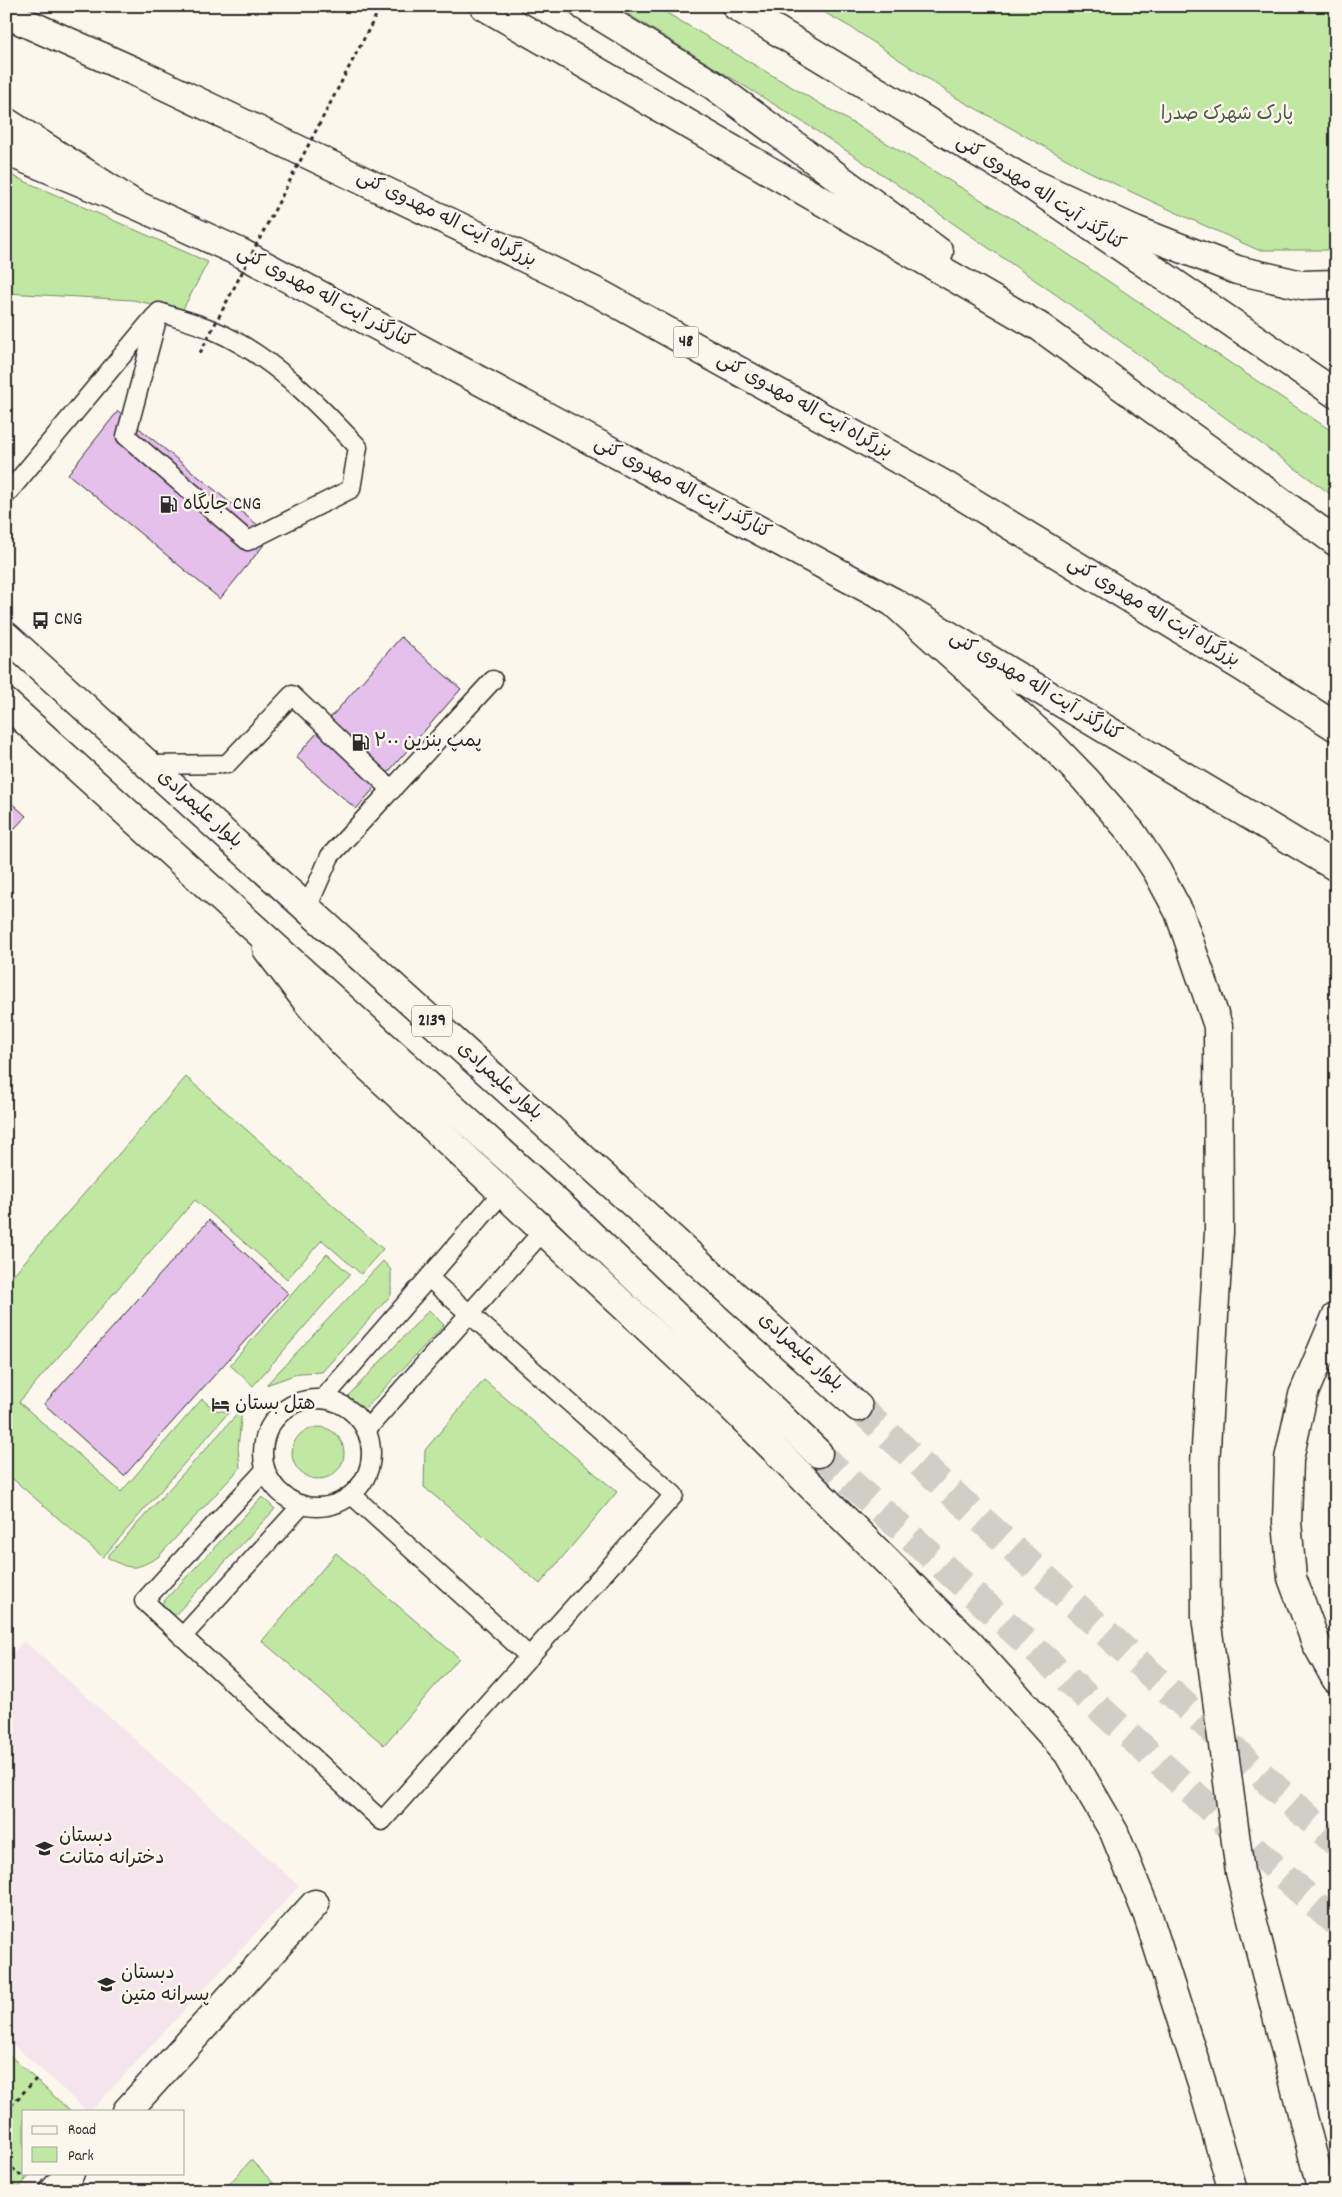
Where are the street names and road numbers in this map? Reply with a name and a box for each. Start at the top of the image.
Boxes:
street label: کنارگذر آیت اله مهدوی کنی [950,129,1130,259]
street label: بزرگراه آیت اله مهدوی کنی [352,165,540,275]
street label: کنارگذر آیت اله مهدوی کنی [232,240,418,356]
road number: 48 [674,327,698,358]
street label: بزرگراه آیت اله مهدوی کنی [711,347,897,467]
street label: کنارگذر آیت اله مهدوی کنی [589,431,775,547]
street label: بزرگراه آیت اله مهدوی کنی [1062,551,1244,675]
street label: کنارگذر آیت اله مهدوی کنی [944,625,1126,749]
street label: بلوار علیمرادی [150,764,248,856]
road number: 2139 [412,1006,452,1036]
street label: بلوار علیمرادی [450,1036,548,1128]
street label: بلوار علیمرادی [751,1307,849,1399]

